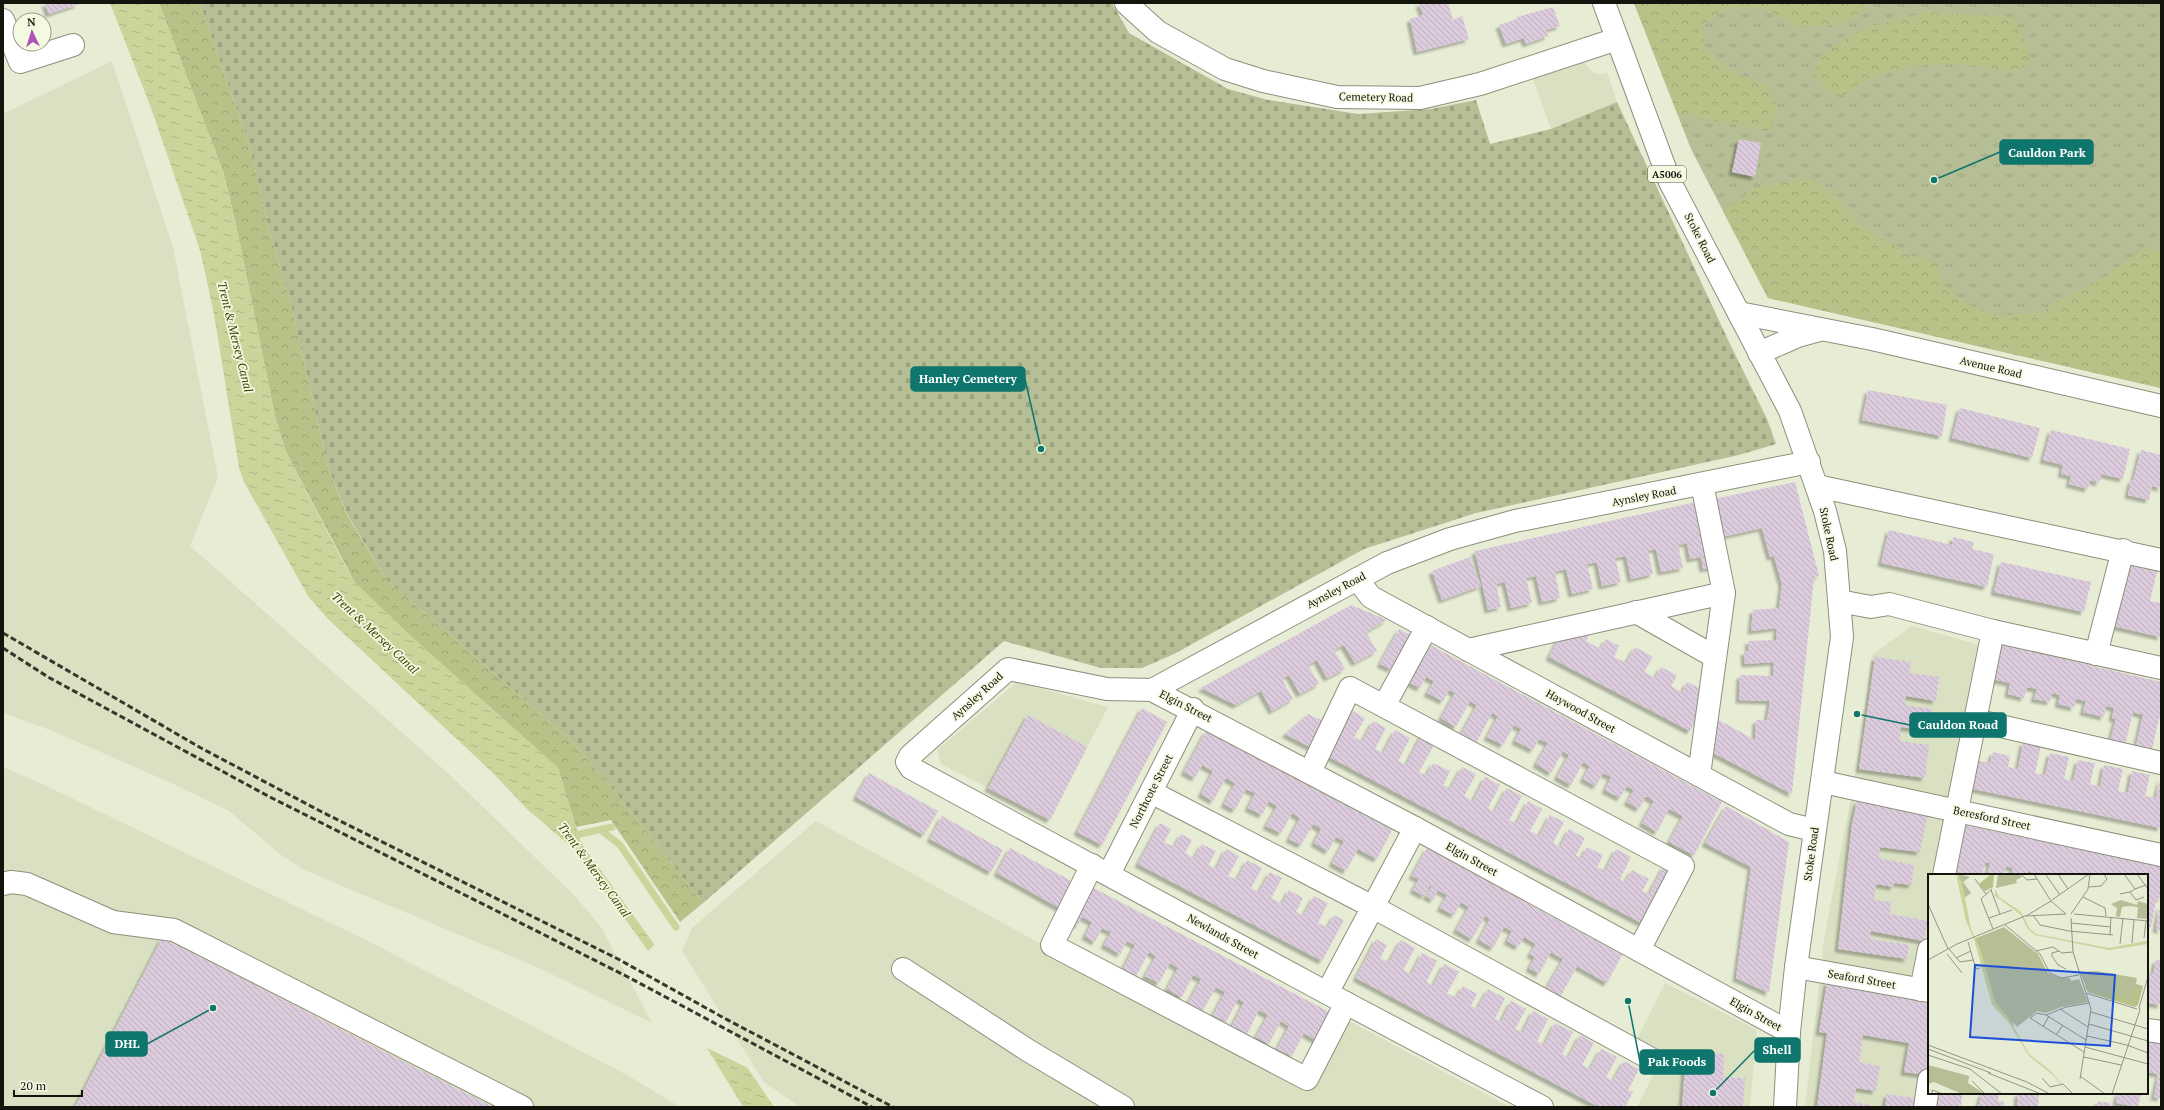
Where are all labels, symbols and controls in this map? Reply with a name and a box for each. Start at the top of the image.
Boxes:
north arrow [12,12,52,52]
text: N [27,15,37,29]
street label: Cemetery Road [1339,89,1413,105]
callout: Cauldon Park [2000,140,2093,164]
text: Cauldon Park [2008,145,2086,160]
road number: A5006 [1648,166,1686,182]
street label: Stoke Road [1681,211,1719,265]
water label: Trent & Mersey Canal [214,280,257,394]
street label: Avenue Road [1959,353,2023,381]
callout: Hanley Cemetery [911,367,1025,391]
text: Hanley Cemetery [919,371,1018,386]
street label: Aynsley Road [1611,483,1677,509]
street label: Stoke Road [1817,506,1841,562]
street label: Aynsley Road [1304,569,1368,611]
water label: Trent & Mersey Canal [329,588,422,677]
street label: Aynsley Road [948,669,1006,723]
street label: Haywood Street [1544,686,1618,736]
street label: Elgin Street [1157,687,1215,725]
callout: Cauldon Road [1910,713,2006,737]
text: Cauldon Road [1918,717,1999,732]
street label: Northcote Street [1126,752,1176,830]
street label: Beresford Street [1952,803,2032,833]
water label: Trent & Mersey Canal [555,819,634,921]
street label: Stoke Road [1800,826,1822,882]
street label: Elgin Street [1444,839,1500,879]
inset map [1928,874,2148,1094]
street label: Newlands Street [1185,911,1261,961]
street label: Seaford Street [1827,966,1897,992]
street label: Elgin Street [1728,994,1784,1034]
callout: DHL [106,1032,147,1056]
text: DHL [114,1036,140,1051]
callout: Shell [1755,1038,1800,1062]
text: Shell [1763,1042,1791,1057]
callout: Pak Foods [1640,1050,1714,1074]
text: Pak Foods [1648,1054,1707,1069]
scale bar [14,1072,82,1098]
text: 20 m [20,1078,47,1093]

